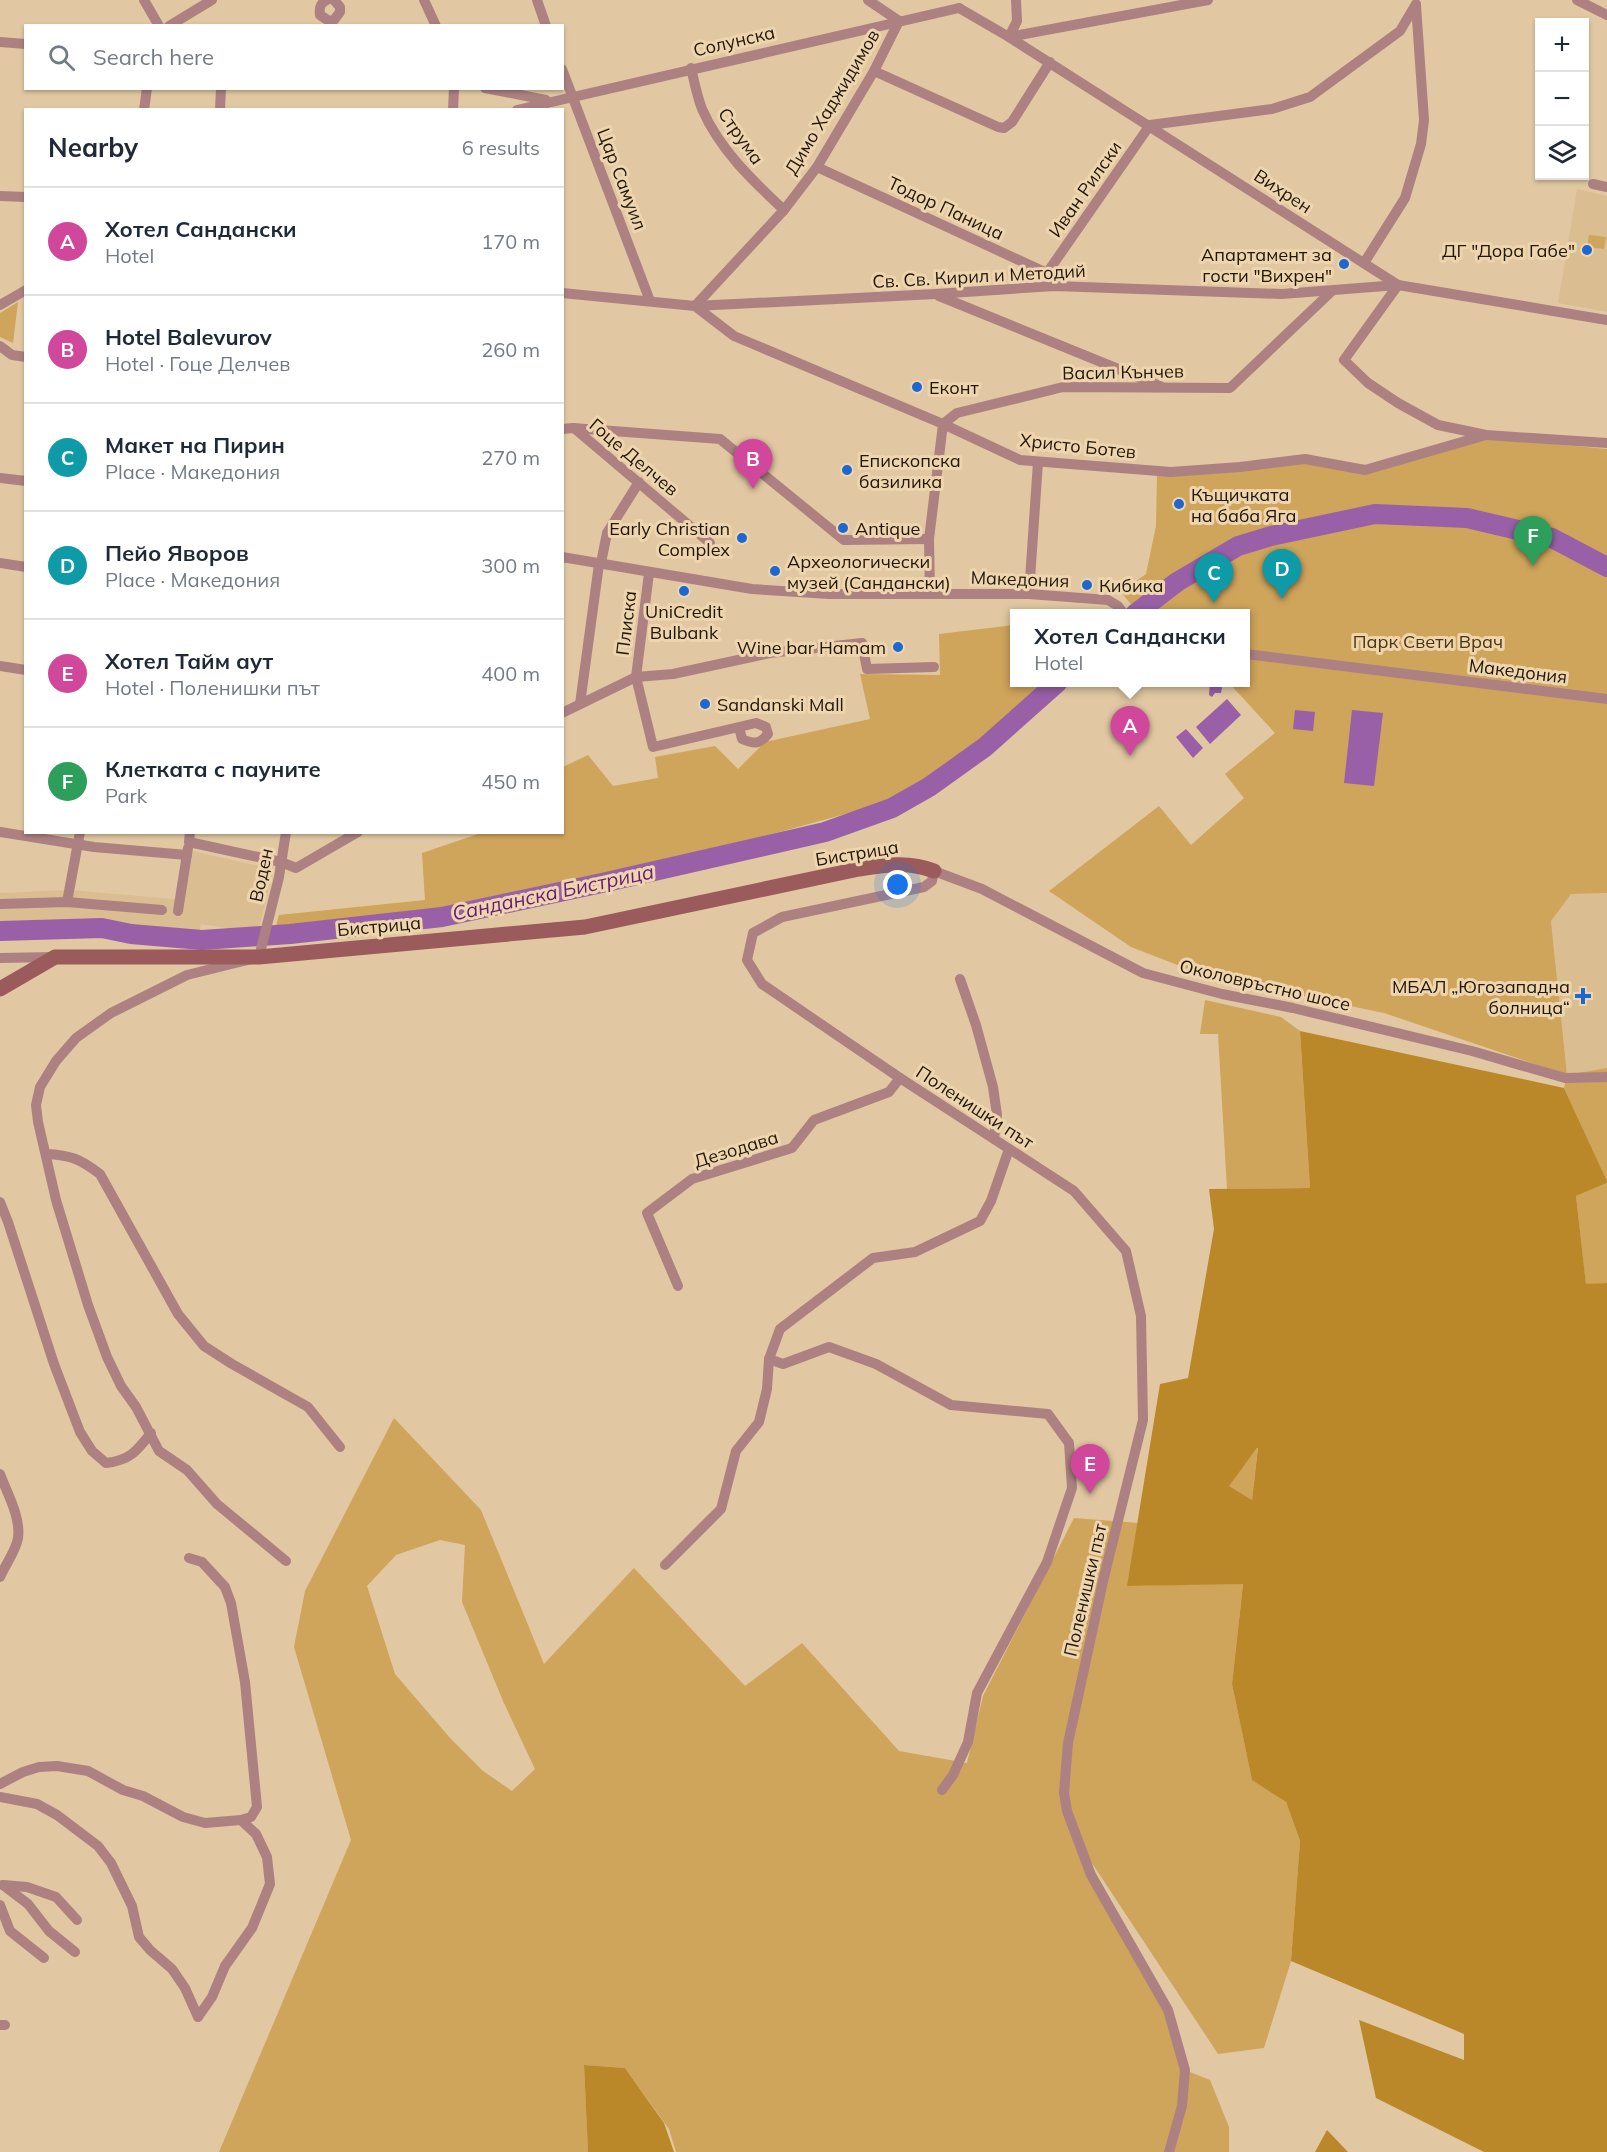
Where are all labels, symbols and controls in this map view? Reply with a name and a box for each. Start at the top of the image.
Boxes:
map controls [1535,18,1589,180]
button: + [1535,18,1589,72]
street label: Солунска [691,20,777,62]
search box [24,24,564,90]
street label: Димо Хаджидимов [779,25,885,179]
icon: search [45,41,78,74]
text: Search here [93,43,214,71]
button: − [1535,72,1589,126]
street label: Струма [713,103,769,169]
street label: Цар Самуил [592,125,652,233]
button: layers [1535,126,1589,180]
text: Nearby [48,131,138,164]
text: 6 results [462,135,540,160]
street label: Иван Рилски [1043,136,1127,242]
street label: Вихрен [1250,164,1316,218]
street label: Тодор Паница [884,171,1008,245]
text: Хотел Сандански [105,215,297,243]
text: A [60,229,75,254]
text: 170 m [481,229,540,254]
place label: ДГ "Дора Габе" [1442,239,1575,262]
text: Hotel [105,243,154,268]
place label: Апартамент за гости "Вихрен" [1201,243,1332,287]
marker: ДГ "Дора Габе" [1580,243,1594,257]
marker: Апартамент за гости "Вихрен" [1337,257,1351,271]
street label: Св. Св. Кирил и Методий [872,259,1086,293]
text: Hotel Balevurov [105,323,272,351]
text: B [61,337,74,362]
text: 260 m [481,337,540,362]
text: Hotel · Гоце Делчев [105,351,290,376]
street label: Васил Кънчев [1062,359,1184,385]
place label: Еконт [929,376,979,399]
marker: Еконт [910,380,924,394]
street label: Гоце Делчев [585,413,683,501]
street label: Христо Ботев [1019,428,1137,464]
text: Макет на Пирин [105,431,285,459]
pin: B [734,440,772,489]
text: C [61,445,74,470]
text: 270 m [481,445,540,470]
place label: Епископска базилика [859,449,961,493]
text: Place · Македония [105,459,280,484]
marker: Епископска базилика [840,463,854,477]
place label: Къщичката на баба Яга [1191,483,1296,527]
marker: Къщичката на баба Яга [1172,497,1186,511]
pin: F [1514,516,1552,566]
place label: Early Christian Complex [609,517,730,561]
place label: Antique [855,517,920,540]
marker: Antique [836,521,850,535]
marker: Early Christian Complex [735,531,749,545]
text: Пейо Яворов [105,539,249,567]
place label: Археологически музей (Сандански) [787,550,951,594]
pin: D [1262,550,1302,599]
text: D [60,553,75,578]
text: 300 m [481,553,540,578]
pin: C [1194,554,1234,603]
marker: Археологически музей (Сандански) [768,564,782,578]
street label: Македония [970,566,1070,592]
text: Place · Македония [105,567,280,592]
place label: Кибика [1099,574,1163,597]
marker: Кибика [1080,578,1094,592]
marker: UniCredit Bulbank [677,584,691,598]
street label: Плиска [611,589,641,657]
place label: UniCredit Bulbank [645,600,723,644]
popup [1010,609,1250,687]
text: Хотел Сандански [1034,622,1226,650]
park label: Парк Свети Врач [1353,630,1503,653]
place label: Wine bar Hamam [737,636,886,659]
marker: Wine bar Hamam [891,640,905,654]
text: Хотел Тайм аут [105,647,273,675]
text: Hotel [1034,650,1083,675]
street label: Македония [1468,654,1568,688]
text: E [62,661,73,686]
text: 400 m [481,661,540,686]
text: Hotel · Поленишки път [105,675,320,700]
place label: Sandanski Mall [717,693,844,716]
marker: Sandanski Mall [698,697,712,711]
pin: A [1110,706,1150,756]
text: Клетката с пауните [105,755,321,783]
text: F [62,769,73,794]
text: 450 m [481,769,540,794]
text: Park [105,783,147,808]
street label: Бистрица [814,835,900,871]
street label: Воден [244,846,278,904]
water label: Санданска Бистрица [450,858,656,926]
your location [883,870,912,899]
street label: Бистрица [336,911,422,941]
street label: Околовръстно шосе [1177,954,1353,1016]
place label: МБАЛ „Югозападна болница“ [1392,975,1570,1019]
marker: МБАЛ „Югозападна болница“ [1574,987,1592,1005]
street label: Поленишки път [912,1060,1039,1154]
street label: Дезодава [691,1125,781,1173]
pin: E [1070,1444,1110,1494]
street label: Поленишки път [1059,1521,1112,1659]

